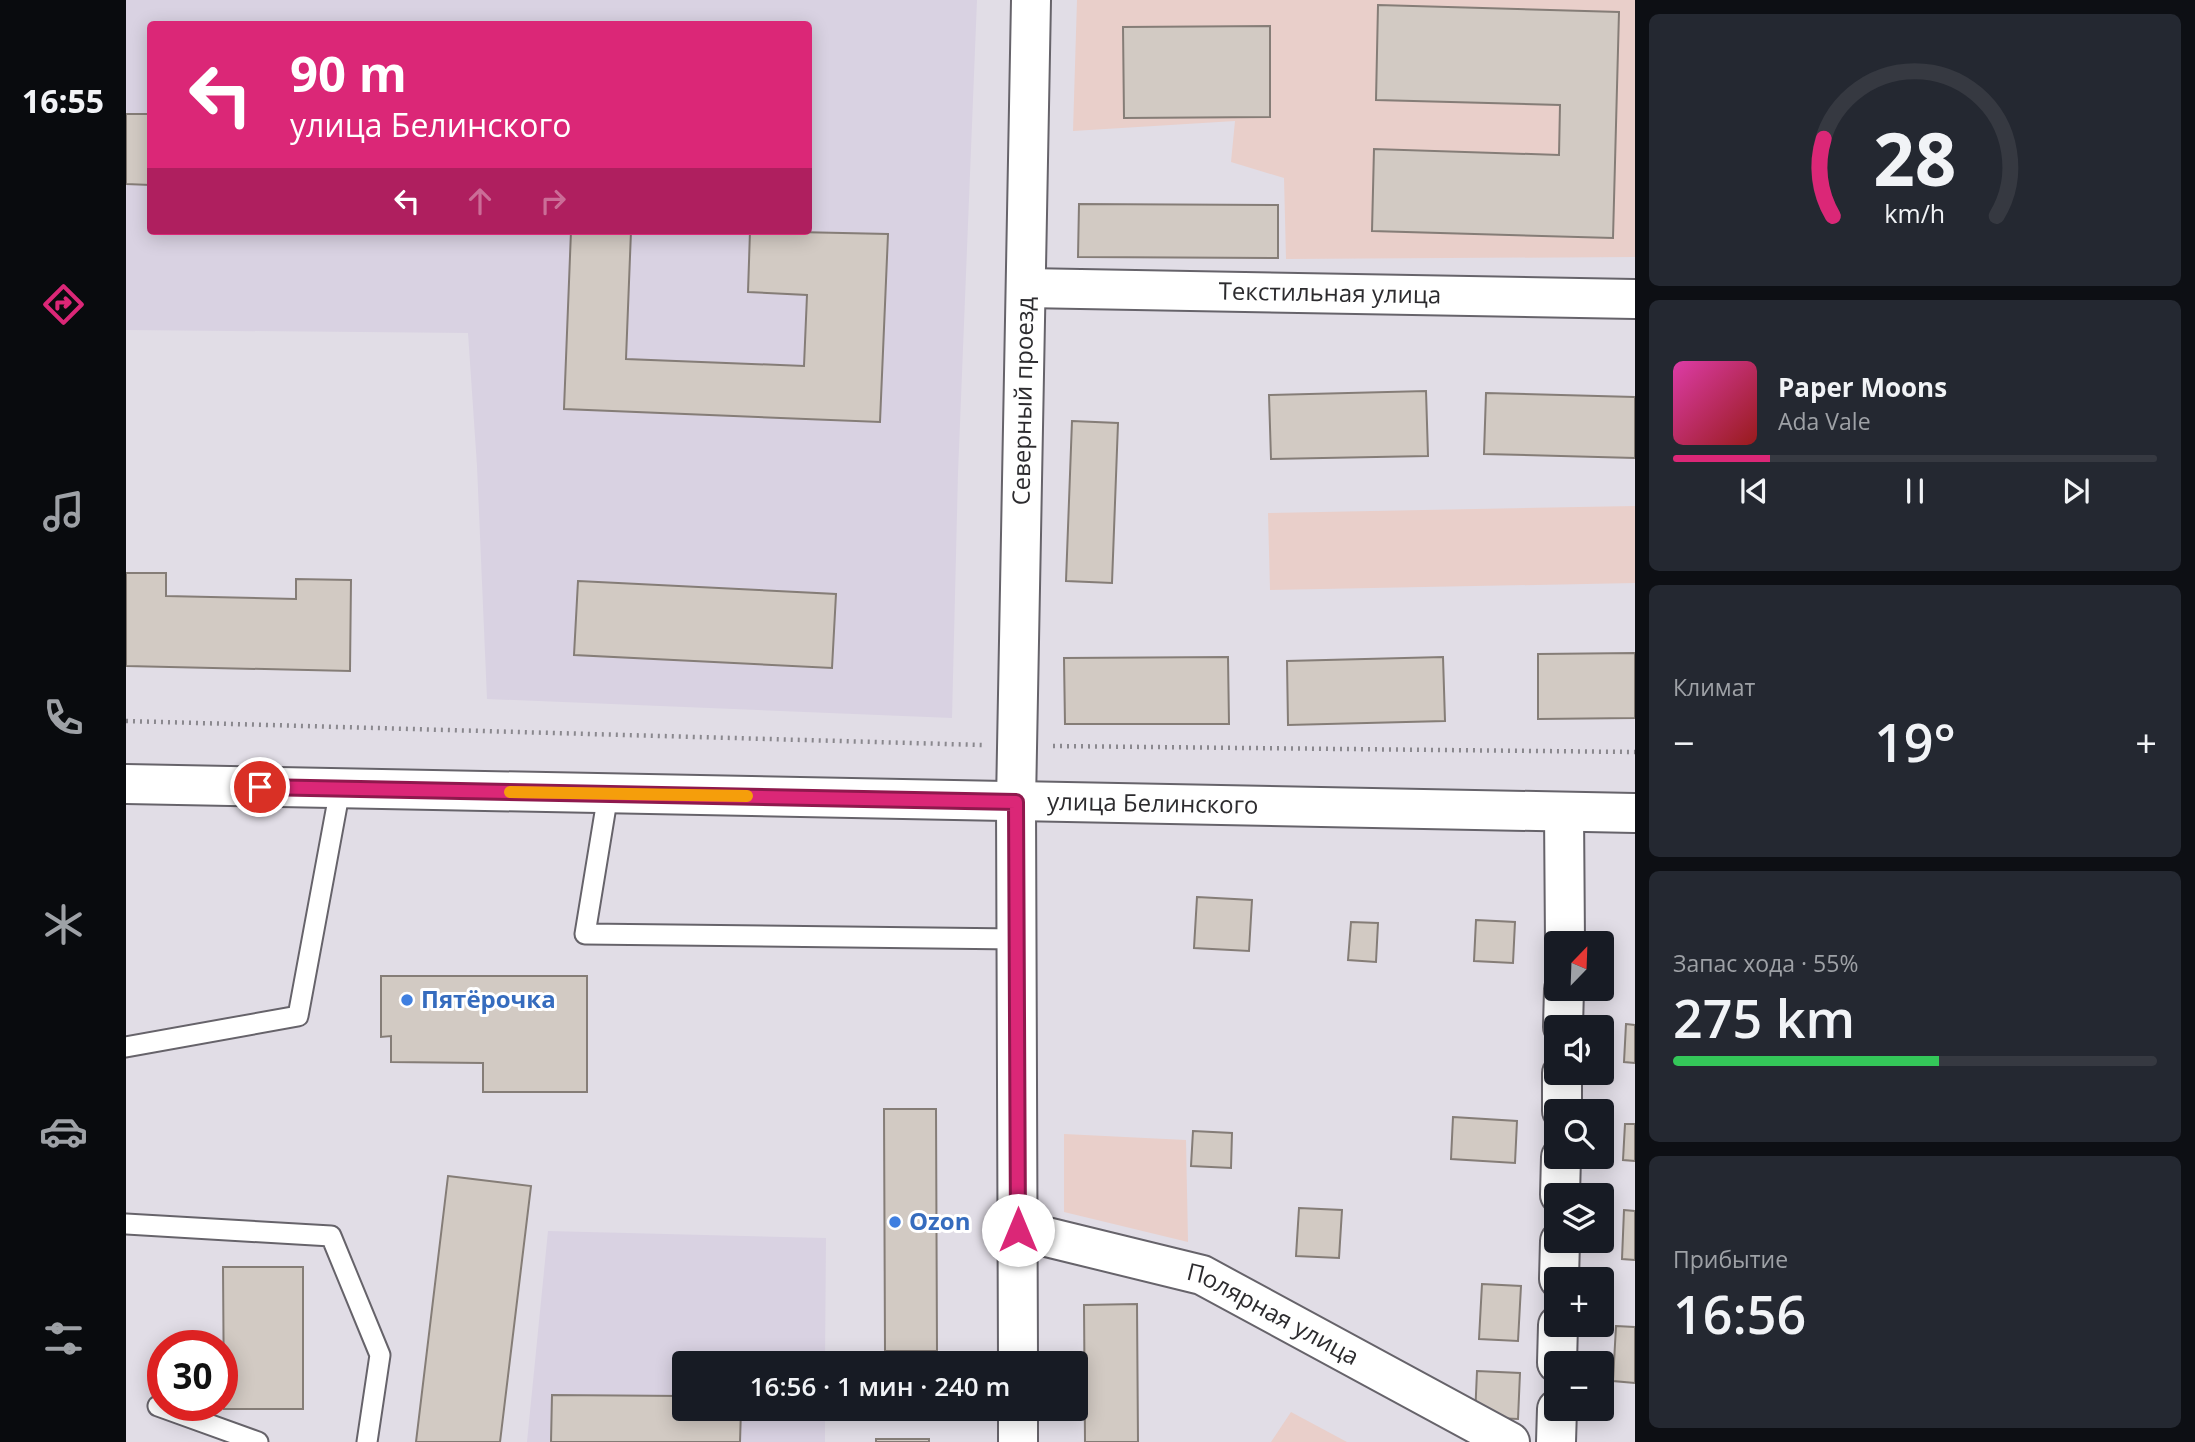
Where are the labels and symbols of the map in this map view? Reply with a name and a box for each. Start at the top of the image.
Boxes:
street label: Текстильная улица [1218,273,1442,310]
street label: Северный проезд [1004,296,1040,506]
pin [230,757,290,817]
street label: улица Белинского [1047,784,1259,821]
north arrow [1544,931,1614,1001]
place label: Пятёрочка [421,982,556,1015]
marker: Пятёрочка [399,992,415,1008]
position arrow [981,1193,1055,1267]
place label: Ozon [909,1204,970,1237]
marker: Ozon [887,1214,903,1230]
street label: Полярная улица [1184,1254,1365,1372]
speed limit sign: 30 [147,1330,238,1421]

